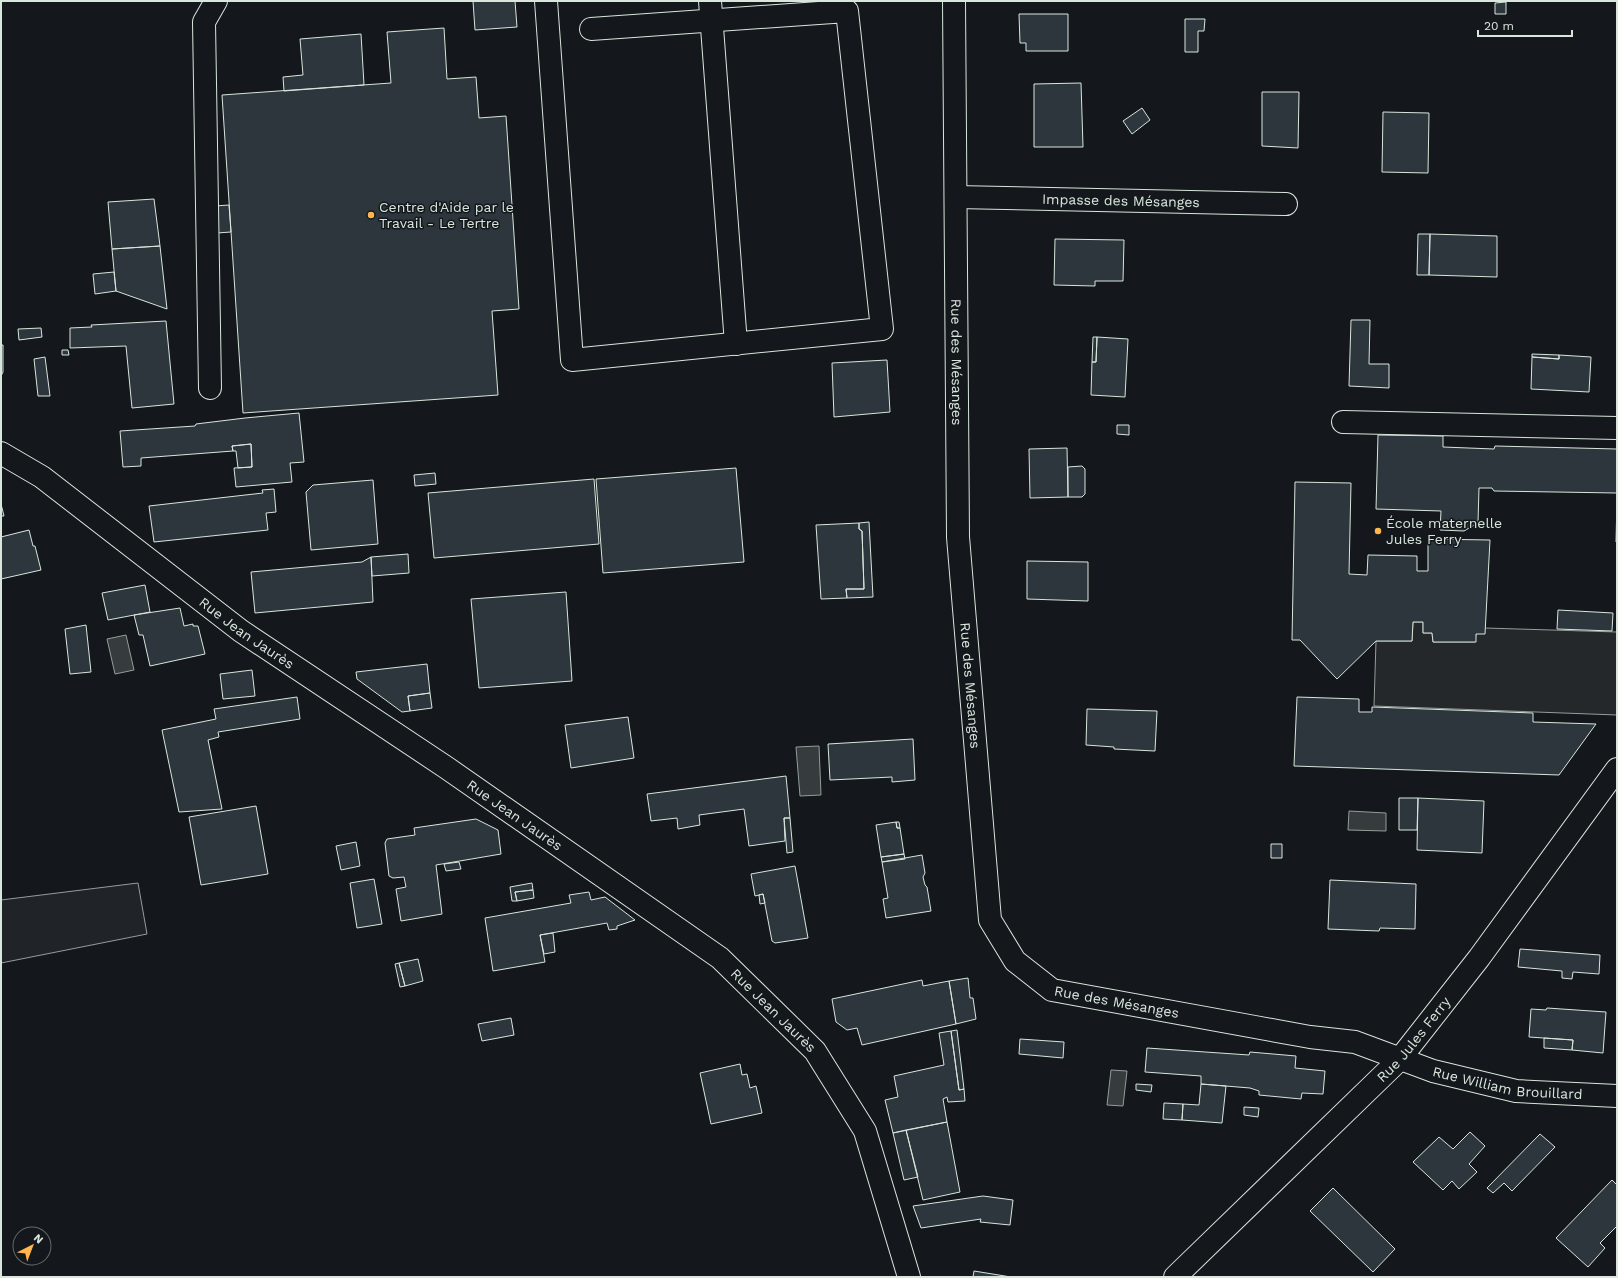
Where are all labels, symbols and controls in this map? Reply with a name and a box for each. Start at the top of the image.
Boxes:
scale bar [1478,12,1572,38]
text: 20 m [1484,19,1514,33]
street label: Impasse des Mésanges [1042,191,1200,210]
place label: Centre d'Aide par le Travail - Le Tertre [379,199,514,231]
marker: Centre d'Aide par le Travail - Le Tertre [366,210,376,220]
street label: Rue des Mésanges [948,299,965,425]
place label: École maternelle Jules Ferry [1386,515,1502,547]
marker: École maternelle Jules Ferry [1373,526,1383,536]
street label: Rue Jean Jaurès [196,594,297,672]
street label: Rue des Mésanges [957,622,984,749]
street label: Rue Jean Jaurès [464,776,565,854]
street label: Rue Jean Jaurès [728,965,819,1055]
street label: Rue des Mésanges [1053,983,1180,1021]
street label: Rue Jules Ferry [1373,993,1454,1085]
street label: Rue William Brouillard [1431,1063,1583,1102]
north arrow [12,1226,52,1266]
text: N [31,1231,46,1246]

